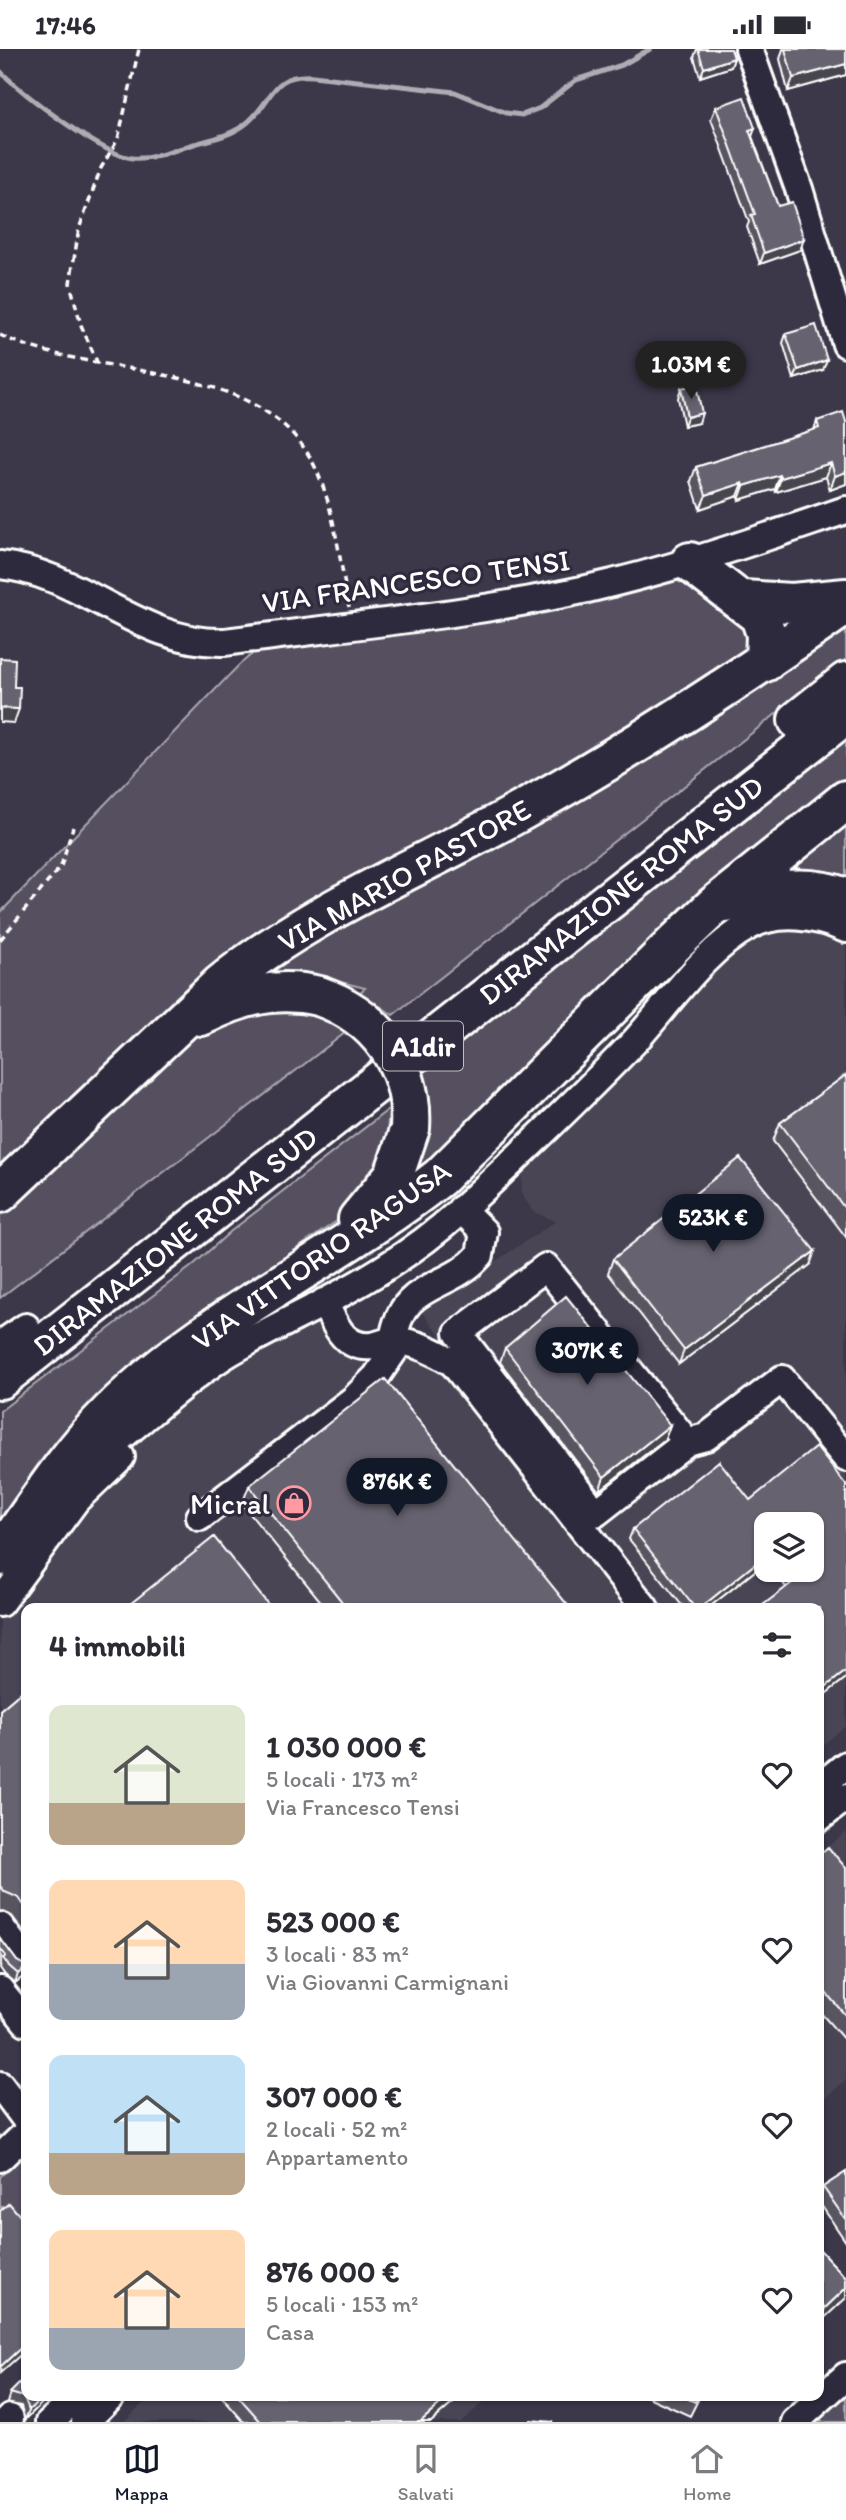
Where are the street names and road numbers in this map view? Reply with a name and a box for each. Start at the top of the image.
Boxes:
street label: VIA FRANCESCO TENSI [260,541,572,621]
street label: DIRAMAZIONE ROMA SUD [471,767,771,1013]
street label: VIA MARIO PASTORE [271,790,537,960]
road number: A1dir [383,1021,463,1070]
street label: DIRAMAZIONE ROMA SUD [25,1118,325,1364]
street label: VIA VITTORIO RAGUSA [184,1152,458,1358]

